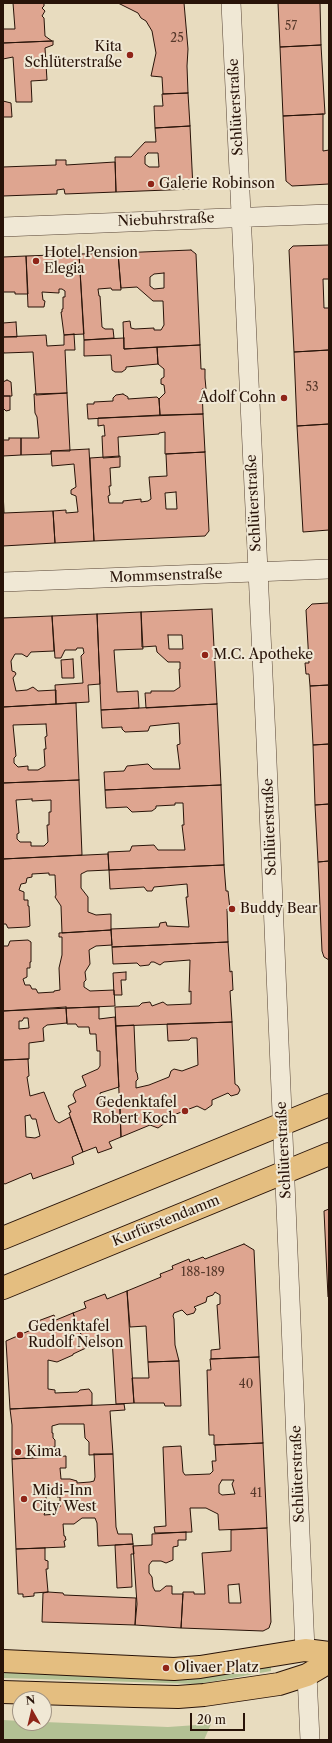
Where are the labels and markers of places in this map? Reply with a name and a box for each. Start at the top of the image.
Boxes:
place label: Kita Schlüterstraße [25,39,122,72]
marker: Kita Schlüterstraße [125,50,135,60]
place label: Galerie Robinson [159,176,275,192]
marker: Galerie Robinson [146,179,156,189]
place label: Hotel Pension Elegia [44,245,138,278]
marker: Hotel Pension Elegia [31,256,41,266]
place label: Adolf Cohn [199,390,276,406]
marker: Adolf Cohn [279,393,289,403]
place label: M.C. Apotheke [213,647,313,663]
marker: M.C. Apotheke [200,650,210,660]
place label: Buddy Bear [240,901,318,917]
marker: Buddy Bear [227,904,237,914]
place label: Gedenktafel Robert Koch [92,1095,177,1128]
marker: Gedenktafel Robert Koch [180,1106,190,1116]
place label: Gedenktafel Rudolf Nelson [28,1319,124,1352]
marker: Gedenktafel Rudolf Nelson [15,1330,25,1340]
place label: Kima [26,1444,62,1460]
marker: Kima [13,1447,23,1457]
place label: Midi-Inn City West [32,1483,96,1516]
marker: Midi-Inn City West [19,1494,29,1504]
place label: Olivaer Platz [174,1660,259,1676]
marker: Olivaer Platz [161,1663,171,1673]

